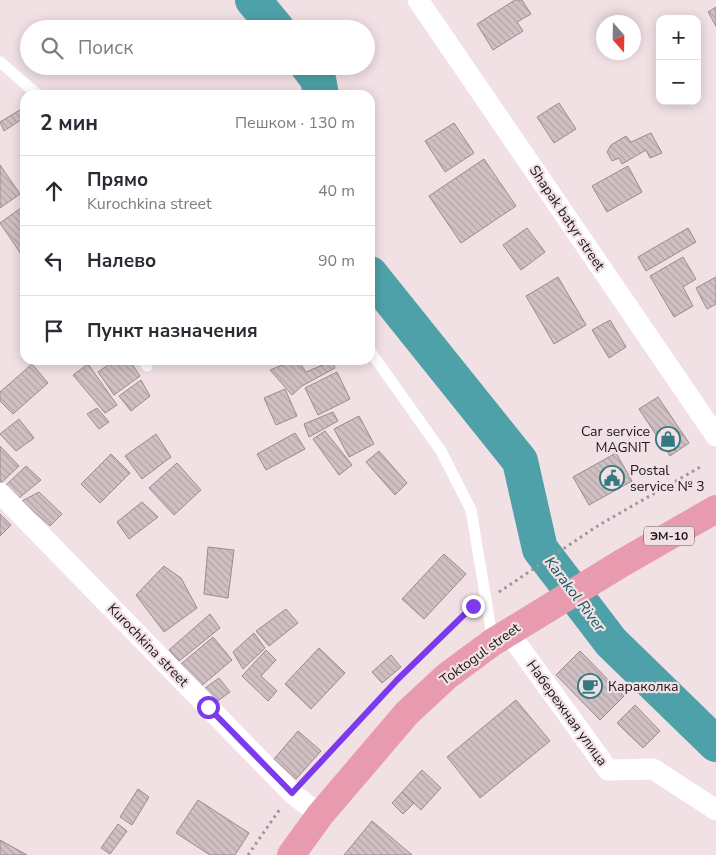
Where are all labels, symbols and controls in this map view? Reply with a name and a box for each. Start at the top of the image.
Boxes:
north arrow [596,15,641,60]
map controls [656,15,701,105]
button: + [656,15,701,60]
search box [20,20,375,75]
icon: search [38,34,66,62]
text: Поиск [78,35,133,61]
button: − [656,60,701,105]
text: 2 мин [40,109,98,137]
text: Пешком · 130 m [235,112,355,134]
street label: Shapak batyr street [525,162,609,274]
text: Прямо [87,167,148,193]
icon: ahead [40,177,68,205]
text: 40 m [318,180,355,202]
text: Kurochkina street [87,193,212,215]
icon: left [40,247,68,275]
text: Налево [87,248,156,274]
text: 90 m [318,250,355,272]
icon: arrive [40,317,68,345]
text: Пункт назначения [87,318,258,344]
place label: Car service MAGNIT [581,422,651,457]
shop icon: Car service MAGNIT [655,426,681,452]
place label: Postal service № 3 [630,461,705,496]
public building icon: Postal service № 3 [599,465,625,491]
road number: ЭМ-10 [644,526,694,546]
water label: Karakol River [540,552,610,636]
route end [462,595,485,618]
street label: Kurochkina street [103,599,193,691]
street label: Toktogul street [436,618,524,690]
street label: Набережная улица [522,656,612,770]
cafe icon: Караколка [577,673,603,699]
place label: Караколка [608,677,678,696]
route start [197,696,220,719]

